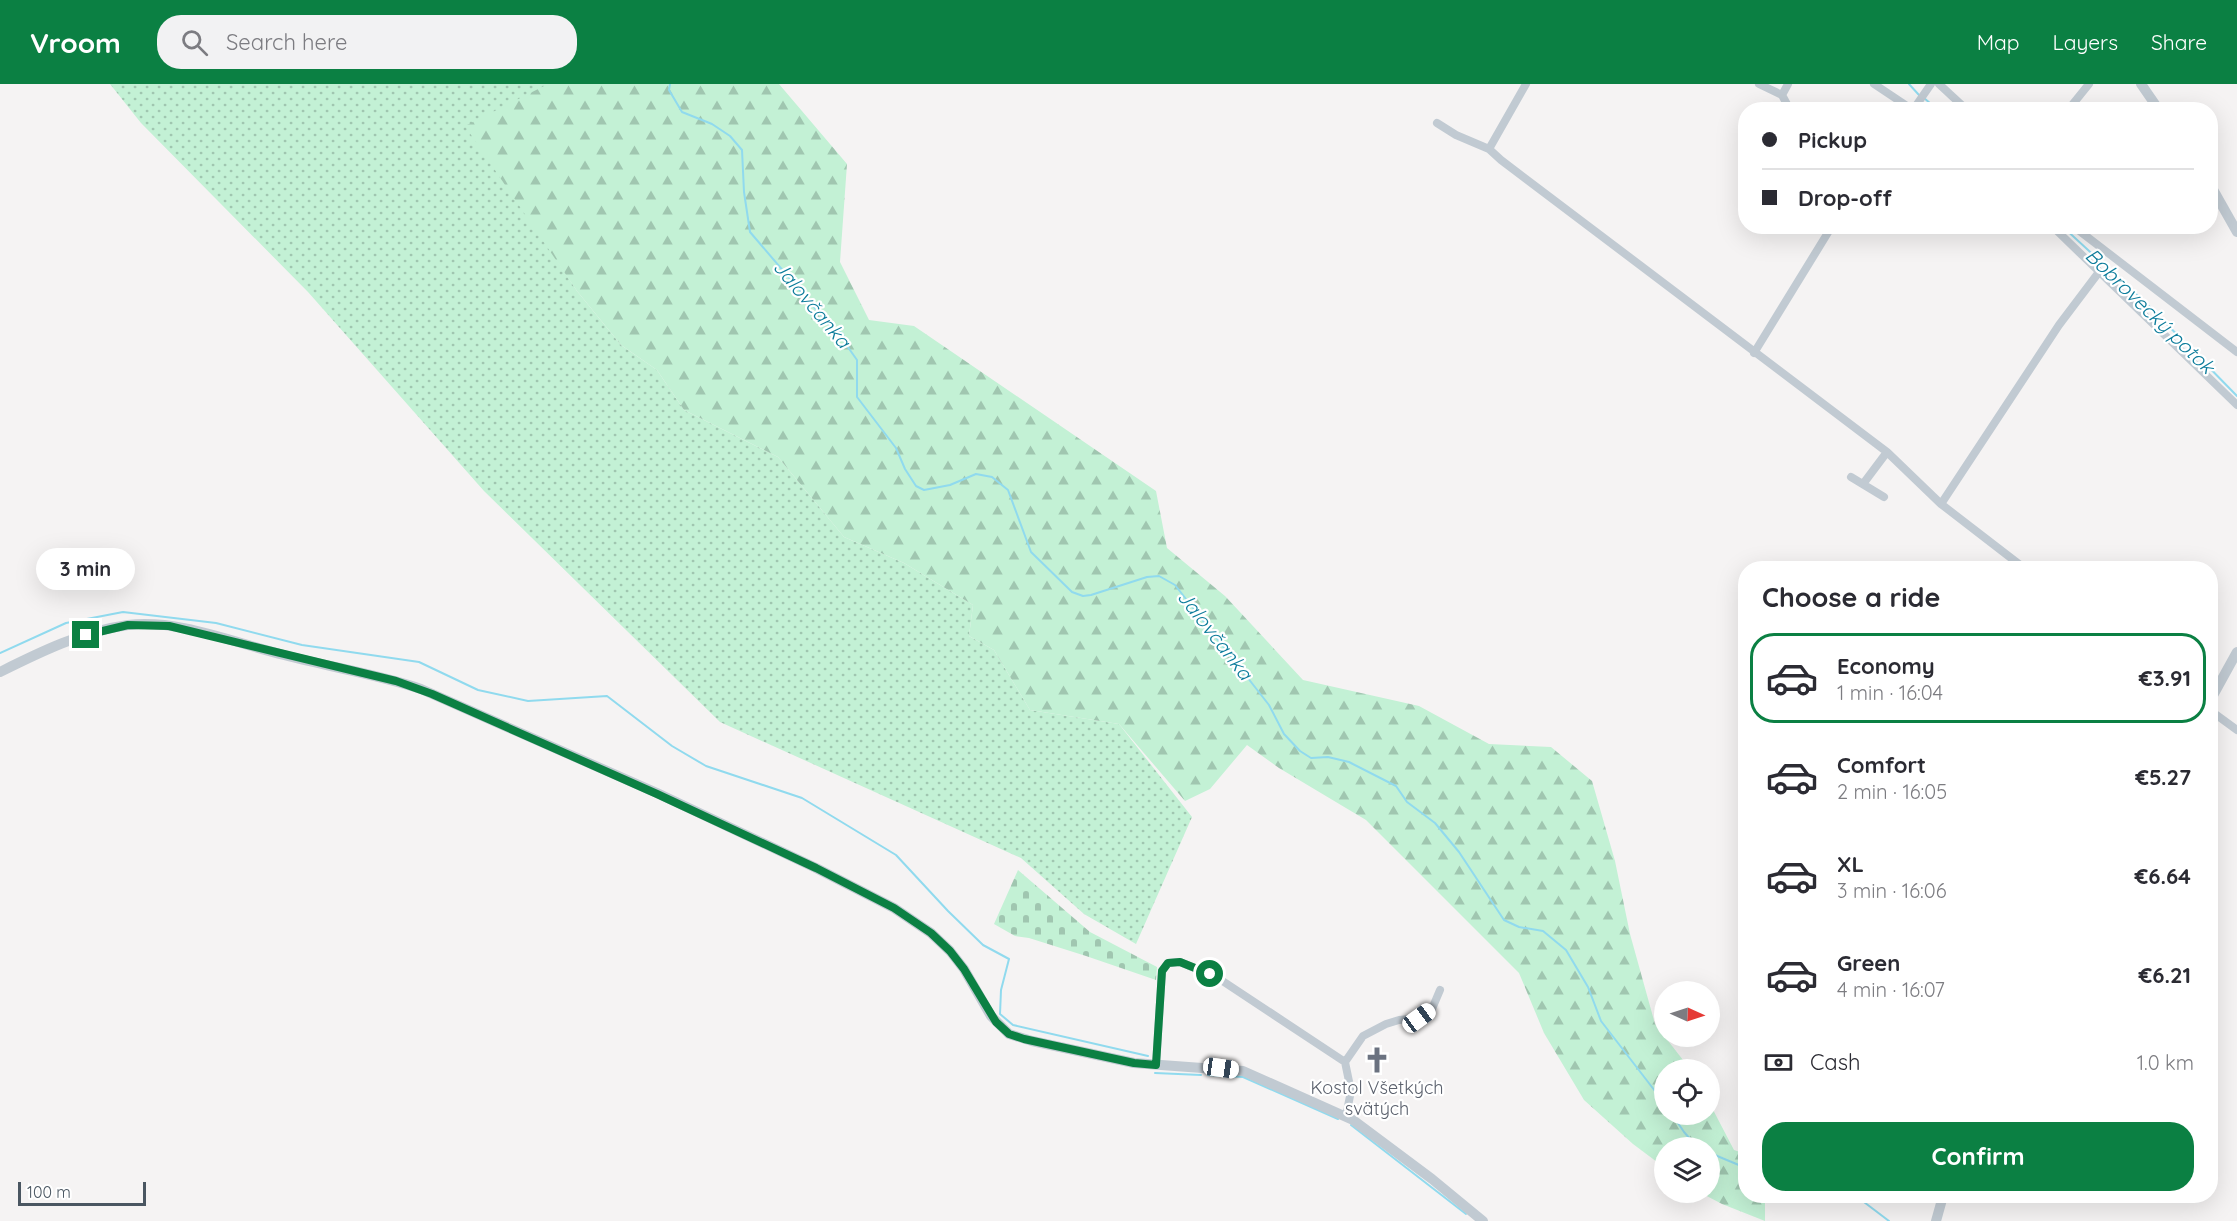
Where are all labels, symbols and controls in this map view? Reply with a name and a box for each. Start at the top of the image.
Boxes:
search box [157,15,577,69]
text: Vroom [30,25,121,60]
icon: search [178,26,211,59]
text: Search here [226,28,347,56]
text: Map [1977,29,2020,55]
text: Layers [2053,29,2118,55]
text: Share [2151,29,2207,55]
text: Pickup [1798,126,1867,154]
text: Drop-off [1798,184,1892,212]
water label: Bobrovecký potok [2081,243,2222,380]
water label: Jalovčanka [768,255,858,354]
callout: 3 min [36,548,136,590]
text: 3 min [60,556,111,581]
text: Choose a ride [1762,580,1940,614]
water label: Jalovčanka [1173,585,1259,686]
route end [72,621,99,648]
icon: car [1765,651,1819,705]
text: Economy [1837,652,1935,680]
text: €3.91 [2139,664,2191,692]
text: 1 min · 16:04 [1837,680,1943,705]
icon: car [1765,750,1819,804]
text: Comfort [1837,751,1926,779]
text: €5.27 [2135,763,2191,791]
text: 2 min · 16:05 [1837,779,1947,804]
icon: car [1765,849,1819,903]
text: XL [1837,850,1864,878]
text: €6.64 [2134,862,2191,890]
text: 3 min · 16:06 [1837,878,1946,903]
icon: car [1765,948,1819,1002]
text: Green [1837,949,1900,977]
route start [1196,960,1223,987]
text: €6.21 [2138,961,2191,989]
text: 4 min · 16:07 [1837,977,1945,1002]
north arrow [1654,981,1720,1047]
map controls [1654,981,1720,1203]
car [1399,1000,1439,1036]
church icon: Kostol Všetkých svätých [1362,1045,1392,1075]
icon: cash [1762,1046,1795,1079]
text: Cash [1810,1048,1861,1076]
text: 1.0 km [2137,1050,2194,1075]
car [1202,1057,1240,1079]
button: locate [1654,1059,1720,1125]
place label: Kostol Všetkých svätých [1310,1076,1444,1120]
button: Confirm [1762,1122,2194,1191]
button: layers [1654,1137,1720,1203]
scale bar [18,1179,146,1206]
text: 100 m [27,1182,71,1202]

